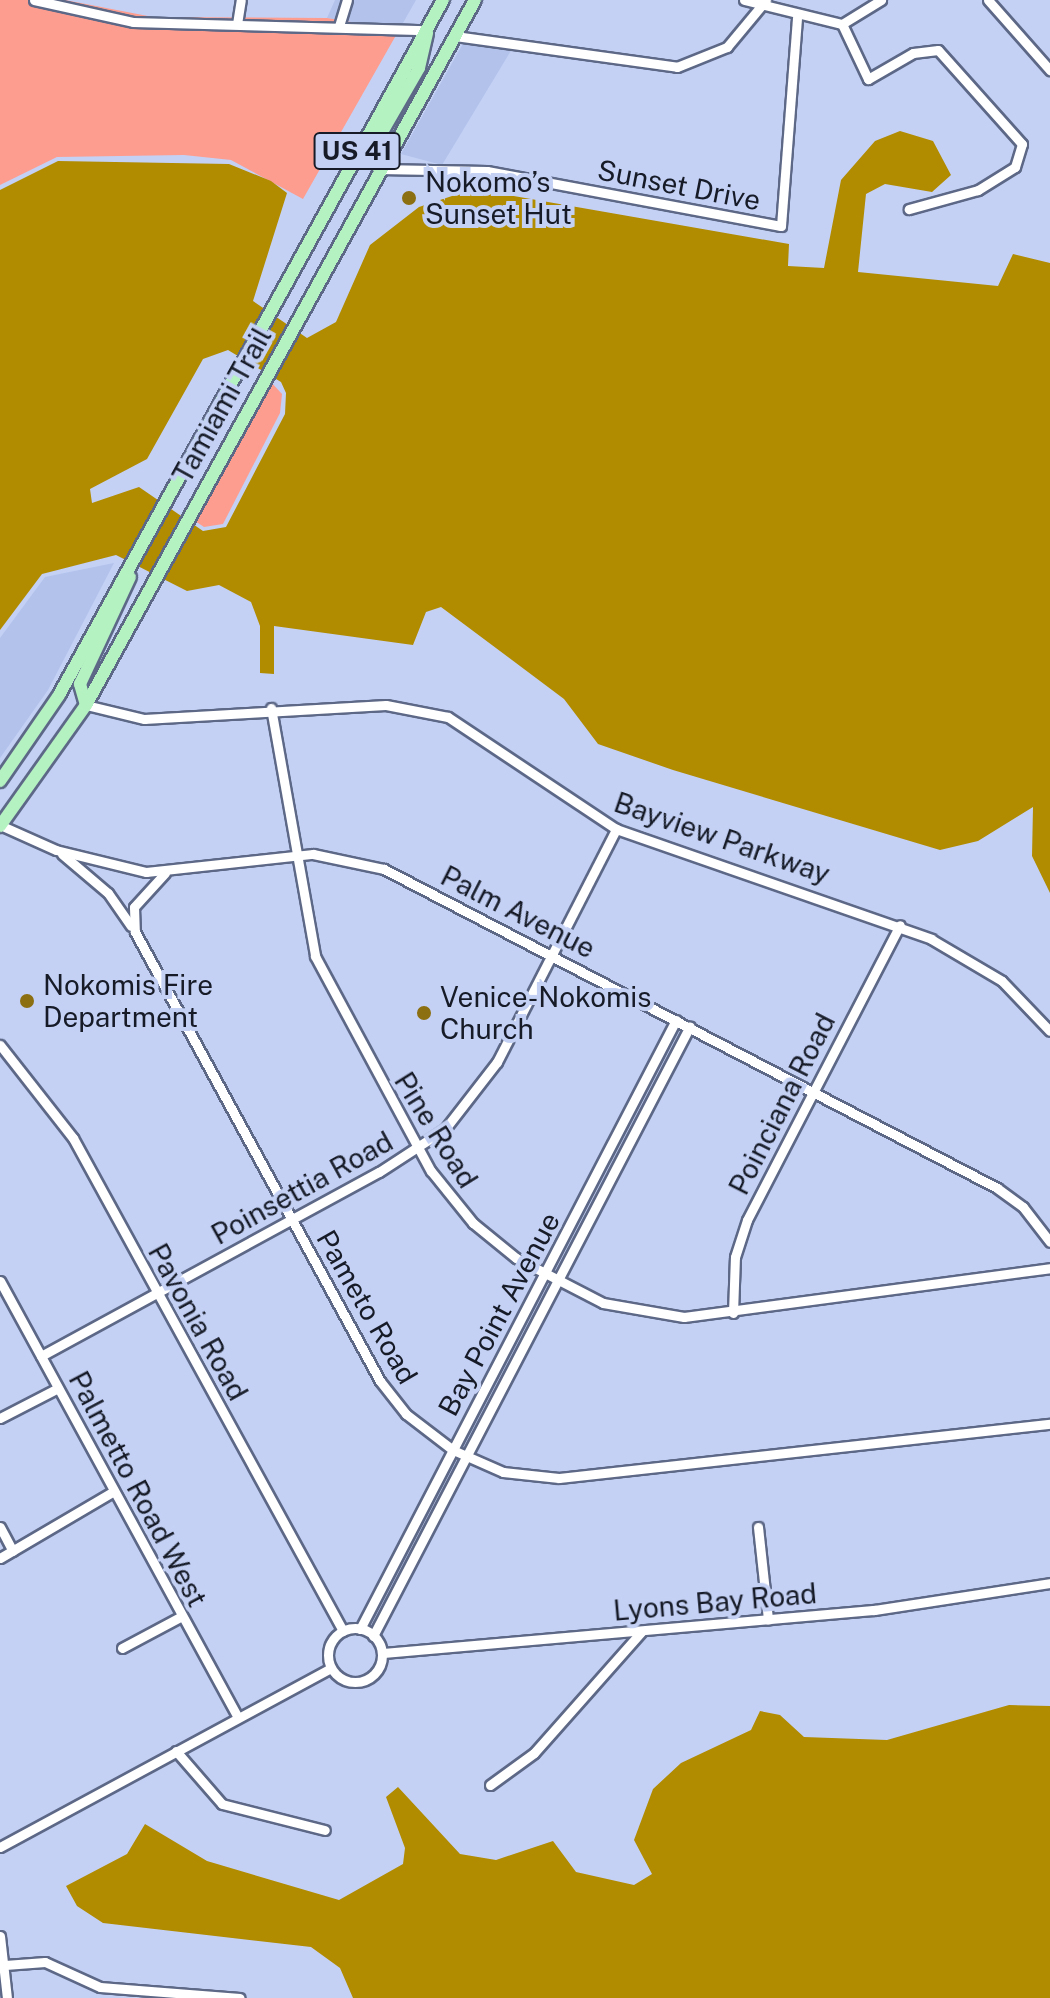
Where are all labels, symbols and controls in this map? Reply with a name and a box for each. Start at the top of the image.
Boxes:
road number: US 41 [313,129,401,173]
street label: Sunset Drive [595,153,763,217]
place label: Nokomo’s Sunset Hut [425,165,572,231]
marker: Nokomo’s Sunset Hut [400,189,418,207]
street label: Tamiami Trail [166,322,278,488]
street label: Bayview Parkway [610,785,834,891]
street label: Palm Avenue [435,859,601,965]
place label: Nokomis Fire Department [43,968,213,1034]
place label: Venice-Nokomis Church [440,980,651,1046]
marker: Nokomis Fire Department [18,992,36,1010]
marker: Venice-Nokomis Church [415,1004,433,1022]
street label: Poinciana Road [722,1008,842,1200]
street label: Pine Road [387,1066,485,1194]
street label: Poinsettia Road [206,1124,398,1252]
street label: Bay Point Avenue [431,1207,567,1421]
street label: Pameto Road [309,1224,425,1390]
street label: Pavonia Road [141,1238,255,1406]
street label: Palmetto Road West [62,1365,214,1613]
street label: Lyons Bay Road [612,1576,818,1628]

